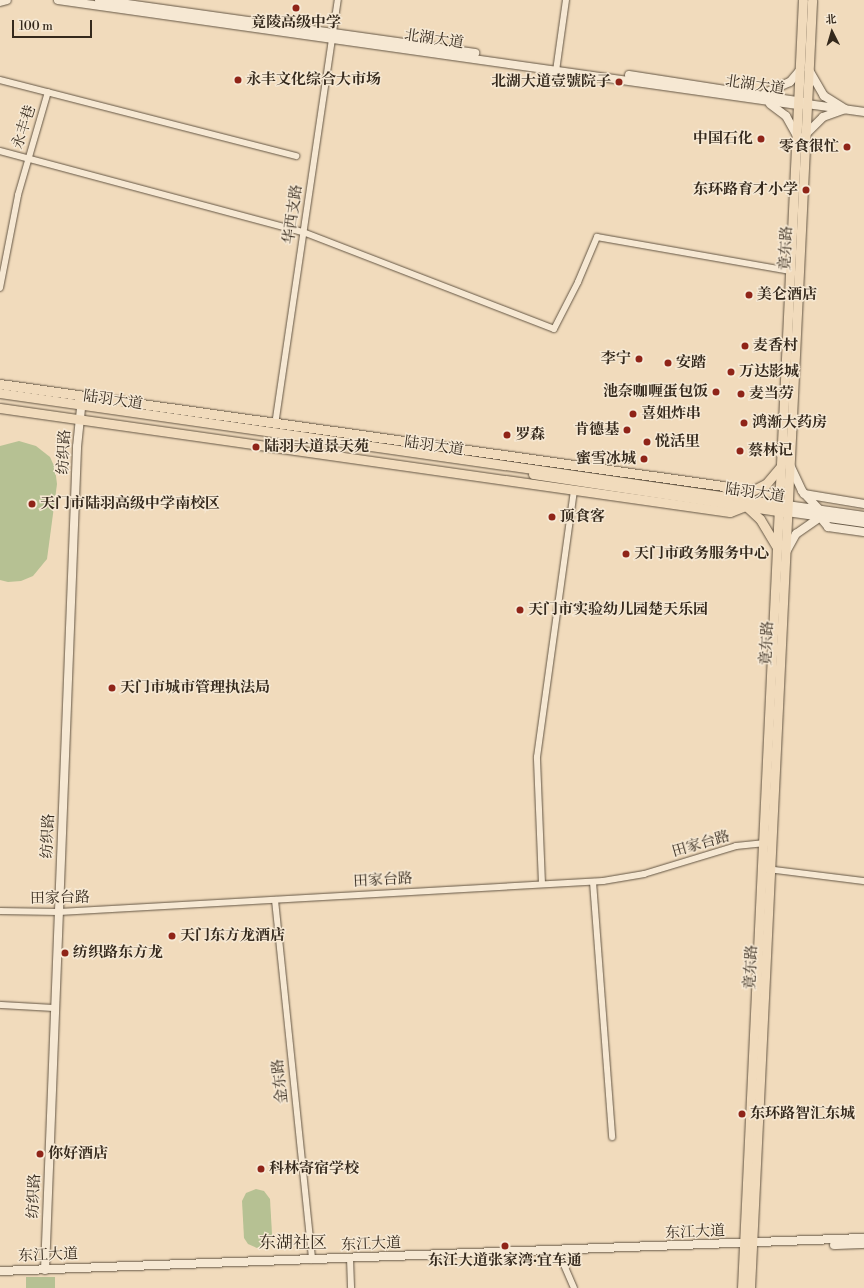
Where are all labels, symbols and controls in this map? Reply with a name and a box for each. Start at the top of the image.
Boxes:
marker: 竟陵高级中学 [291,3,301,13]
scale bar [14,12,94,38]
north arrow [812,12,852,52]
text: 北 [825,13,837,27]
place label: 竟陵高级中学 [251,14,341,32]
text: 100 m [19,19,53,34]
street label: 北湖大道 [403,26,465,52]
place label: 永丰文化综合大市场 [246,71,381,89]
street label: 北湖大道 [724,72,786,98]
place label: 北湖大道壹號院子 [491,73,611,91]
marker: 永丰文化综合大市场 [233,75,243,85]
marker: 北湖大道壹號院子 [614,77,624,87]
street label: 永丰巷 [8,103,40,151]
place label: 中国石化 [693,130,753,148]
marker: 中国石化 [756,134,766,144]
place label: 零食很忙 [779,138,839,156]
marker: 零食很忙 [842,142,852,152]
place label: 东环路育才小学 [693,181,798,199]
street label: 华西支路 [280,183,306,245]
marker: 东环路育才小学 [801,185,811,195]
street label: 竟东路 [776,225,796,271]
place label: 美仑酒店 [757,286,817,304]
marker: 美仑酒店 [744,290,754,300]
place label: 麦香村 [753,337,798,355]
marker: 麦香村 [740,341,750,351]
place label: 李宁 [601,350,631,368]
marker: 李宁 [634,354,644,364]
place label: 安踏 [676,354,706,372]
marker: 安踏 [663,358,673,368]
place label: 万达影城 [739,363,799,381]
marker: 万达影城 [726,367,736,377]
place label: 池奈咖喱蛋包饭 [603,383,708,401]
place label: 麦当劳 [749,385,794,403]
street label: 陆羽大道 [82,387,144,413]
marker: 池奈咖喱蛋包饭 [711,387,721,397]
marker: 麦当劳 [736,389,746,399]
place label: 喜姐炸串 [641,405,701,423]
marker: 喜姐炸串 [628,409,638,419]
place label: 鸿渐大药房 [752,414,827,432]
marker: 鸿渐大药房 [739,418,749,428]
place label: 肯德基 [574,421,619,439]
marker: 肯德基 [622,425,632,435]
place label: 罗森 [515,426,545,444]
street label: 纺织路 [54,429,74,475]
marker: 罗森 [502,430,512,440]
street label: 陆羽大道 [403,433,465,459]
place label: 悦活里 [655,433,700,451]
marker: 悦活里 [642,437,652,447]
place label: 陆羽大道景天苑 [264,438,369,456]
marker: 陆羽大道景天苑 [251,442,261,452]
place label: 蔡林记 [748,442,793,460]
marker: 蔡林记 [735,446,745,456]
place label: 蜜雪冰城 [576,450,636,468]
marker: 蜜雪冰城 [639,454,649,464]
street label: 陆羽大道 [724,480,786,506]
place label: 天门市陆羽高级中学南校区 [40,495,220,513]
marker: 天门市陆羽高级中学南校区 [27,499,37,509]
place label: 顶食客 [560,508,605,526]
marker: 顶食客 [547,512,557,522]
place label: 天门市政务服务中心 [634,545,769,563]
marker: 天门市政务服务中心 [621,549,631,559]
place label: 天门市实验幼儿园楚天乐园 [528,601,708,619]
marker: 天门市实验幼儿园楚天乐园 [515,605,525,615]
street label: 竟东路 [757,620,777,666]
place label: 天门市城市管理执法局 [120,679,270,697]
marker: 天门市城市管理执法局 [107,683,117,693]
street label: 纺织路 [38,813,58,859]
street label: 田家台路 [670,827,732,861]
street label: 田家台路 [353,869,413,891]
street label: 田家台路 [30,888,90,908]
place label: 天门东方龙酒店 [180,927,285,945]
marker: 天门东方龙酒店 [167,931,177,941]
place label: 纺织路东方龙 [73,944,163,962]
street label: 竟东路 [741,944,761,990]
marker: 纺织路东方龙 [60,948,70,958]
street label: 金东路 [269,1058,291,1104]
place label: 东环路智汇东城 [750,1105,855,1123]
marker: 东环路智汇东城 [737,1109,747,1119]
place label: 你好酒店 [48,1145,108,1163]
marker: 你好酒店 [35,1149,45,1159]
place label: 科林寄宿学校 [269,1160,359,1178]
marker: 科林寄宿学校 [256,1164,266,1174]
street label: 纺织路 [24,1173,44,1219]
street label: 东江大道 [665,1222,725,1242]
district label: 东湖社区 [259,1234,327,1254]
street label: 东江大道 [341,1234,401,1254]
marker: 东江大道张家湾·宜车通 [500,1241,510,1251]
street label: 东江大道 [18,1245,78,1265]
place label: 东江大道张家湾·宜车通 [428,1252,582,1270]

